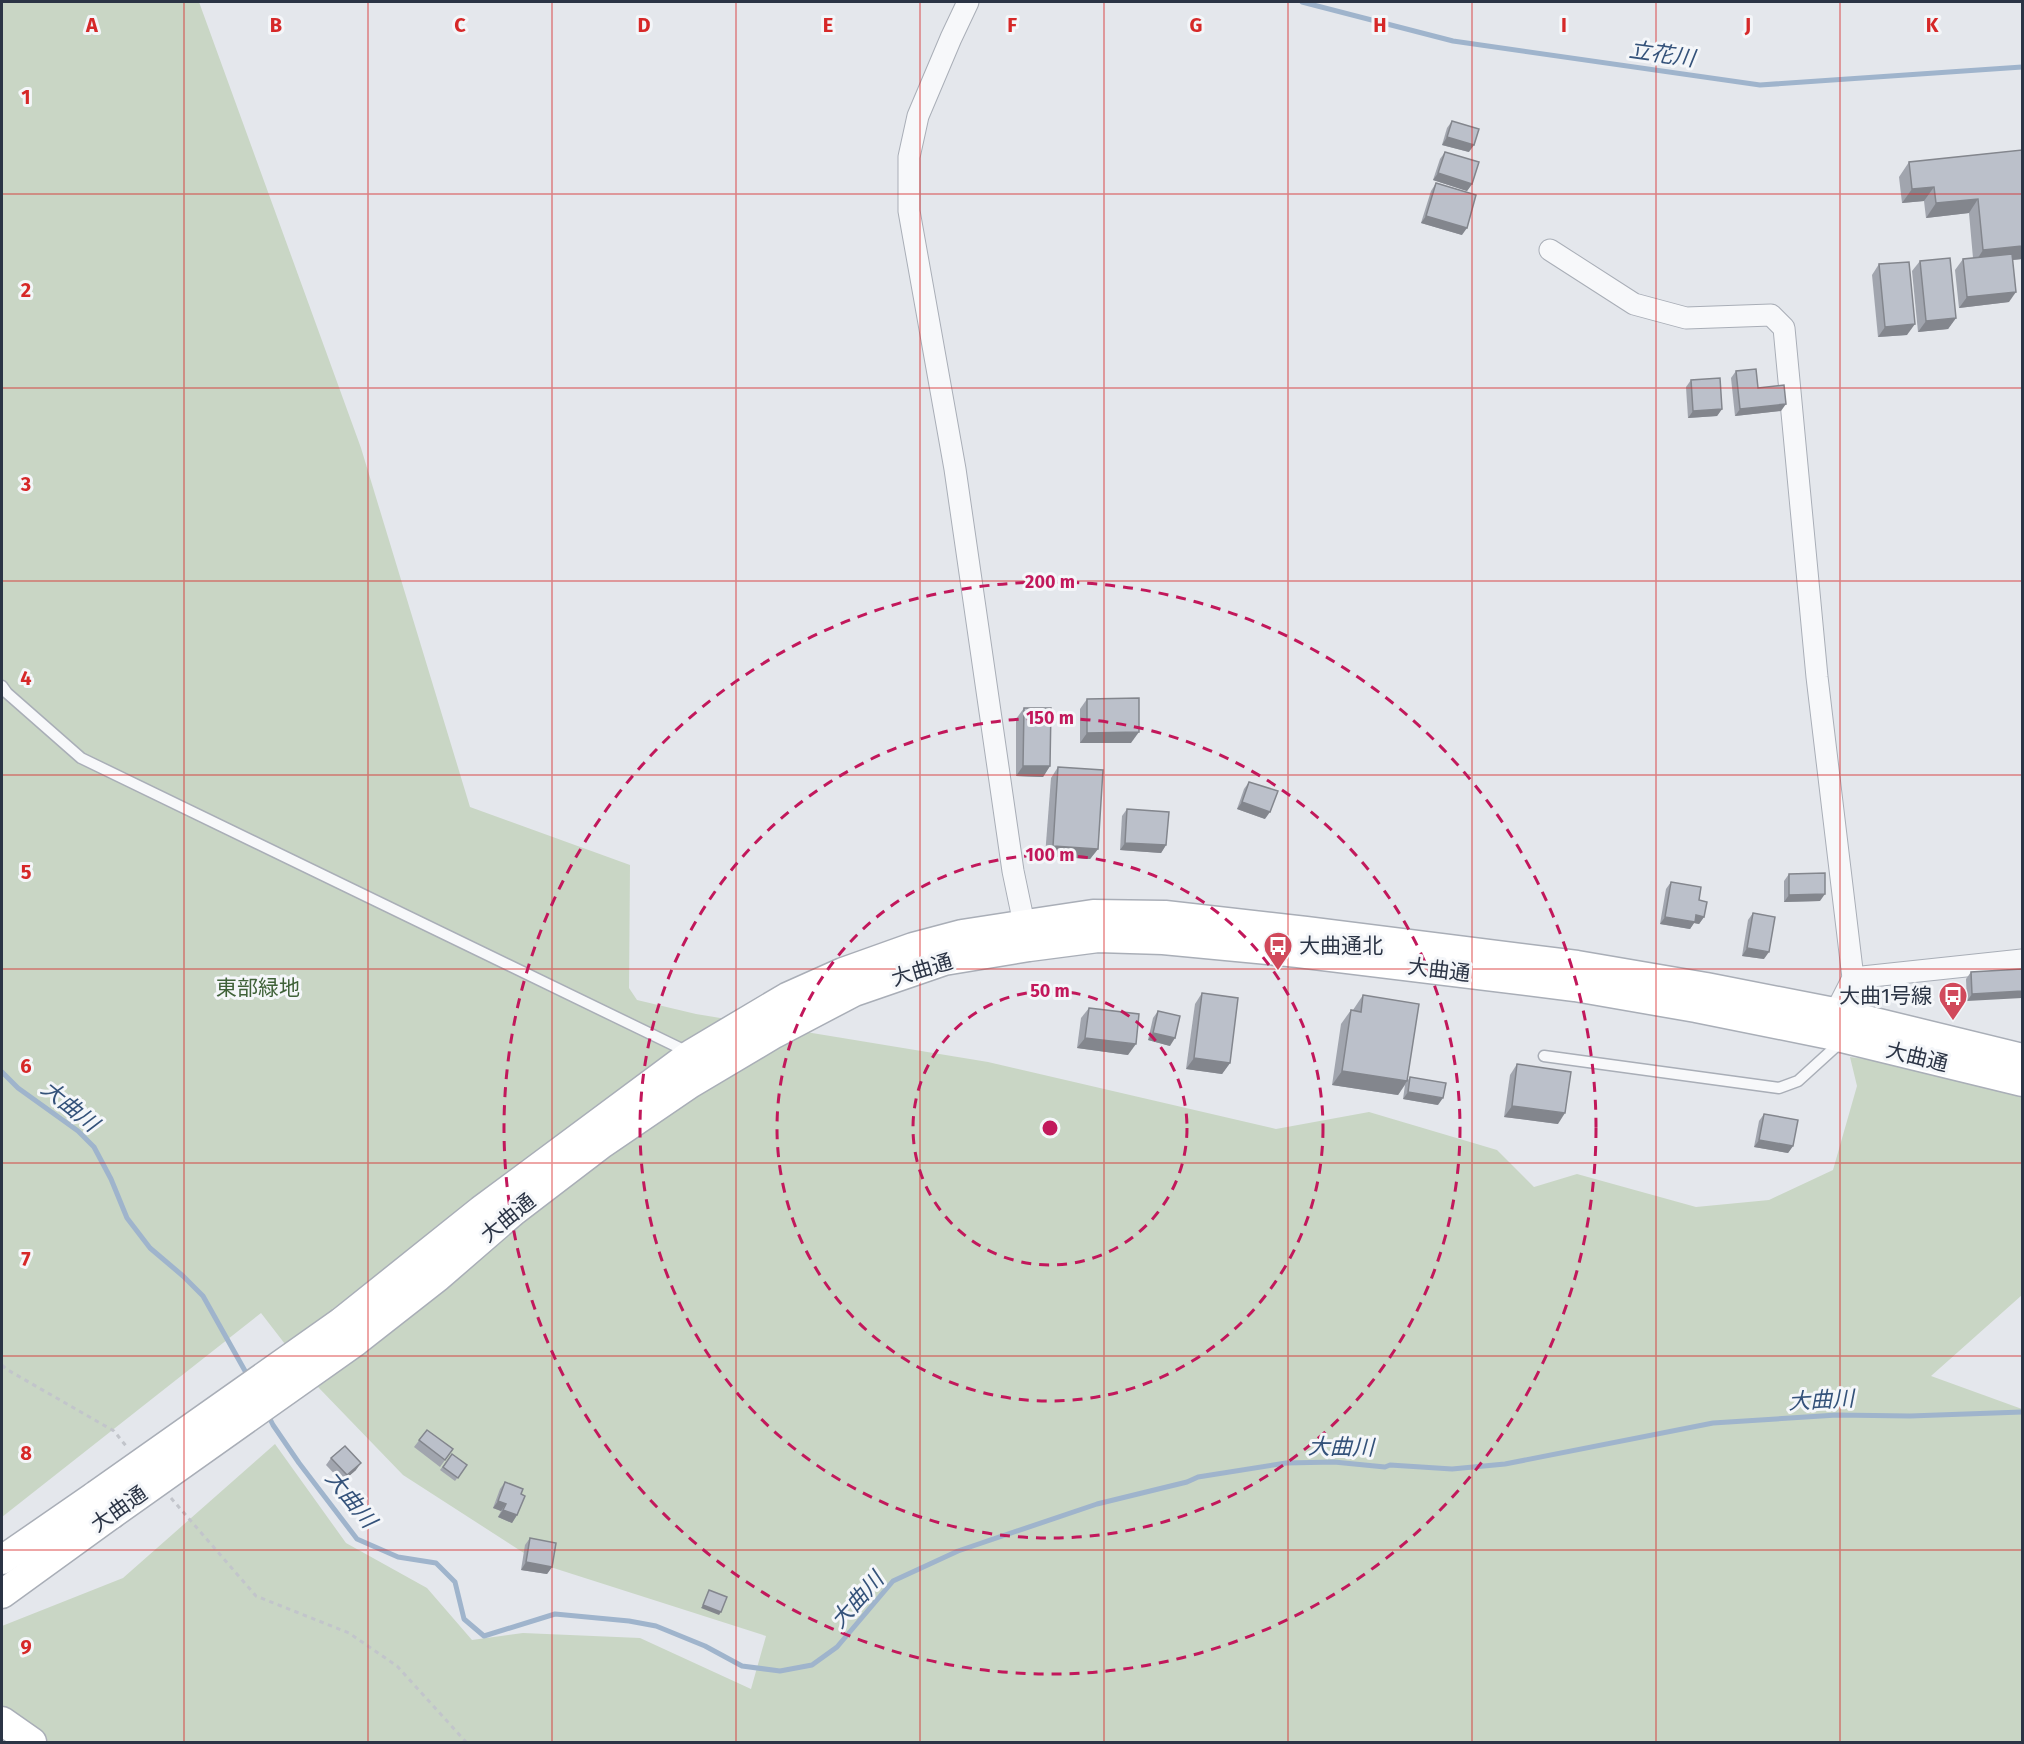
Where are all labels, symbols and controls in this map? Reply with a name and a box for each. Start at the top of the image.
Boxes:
text: A [85,13,99,37]
text: B [270,13,282,37]
text: C [454,13,466,37]
text: D [637,13,651,37]
text: E [823,13,833,37]
text: F [1007,13,1017,37]
text: G [1190,13,1202,37]
text: H [1373,13,1387,37]
text: I [1561,13,1567,37]
text: J [1744,13,1751,37]
text: K [1926,13,1939,37]
water label: 立花川 [1627,36,1699,72]
text: 1 [21,85,31,109]
text: 2 [21,278,31,302]
text: 3 [20,472,31,496]
text: 200 m [1025,571,1075,593]
text: 4 [20,666,32,690]
text: 150 m [1026,707,1074,729]
text: 100 m [1026,844,1074,866]
text: 5 [21,860,32,884]
bus stop icon: 大曲通北 [1262,930,1294,972]
place label: 大曲通北 [1299,933,1383,959]
street label: 大曲通 [888,948,956,992]
street label: 大曲通 [1406,953,1472,987]
park label: 東部緑地 [216,975,300,1001]
text: 50 m [1030,980,1070,1002]
bus stop icon: 大曲1号線 [1937,980,1969,1022]
place label: 大曲1号線 [1839,983,1932,1009]
street label: 大曲通 [1883,1037,1951,1077]
text: 6 [20,1054,32,1078]
water label: 大曲川 [36,1075,106,1139]
centre of rings [1040,1118,1060,1138]
street label: 大曲通 [475,1188,541,1248]
text: 7 [21,1247,31,1271]
water label: 大曲川 [1787,1385,1857,1415]
water label: 大曲川 [1308,1433,1376,1461]
text: 8 [20,1441,32,1465]
water label: 大曲川 [320,1465,384,1535]
street label: 大曲通 [86,1480,152,1538]
water label: 大曲川 [825,1565,890,1634]
text: 9 [20,1635,32,1659]

